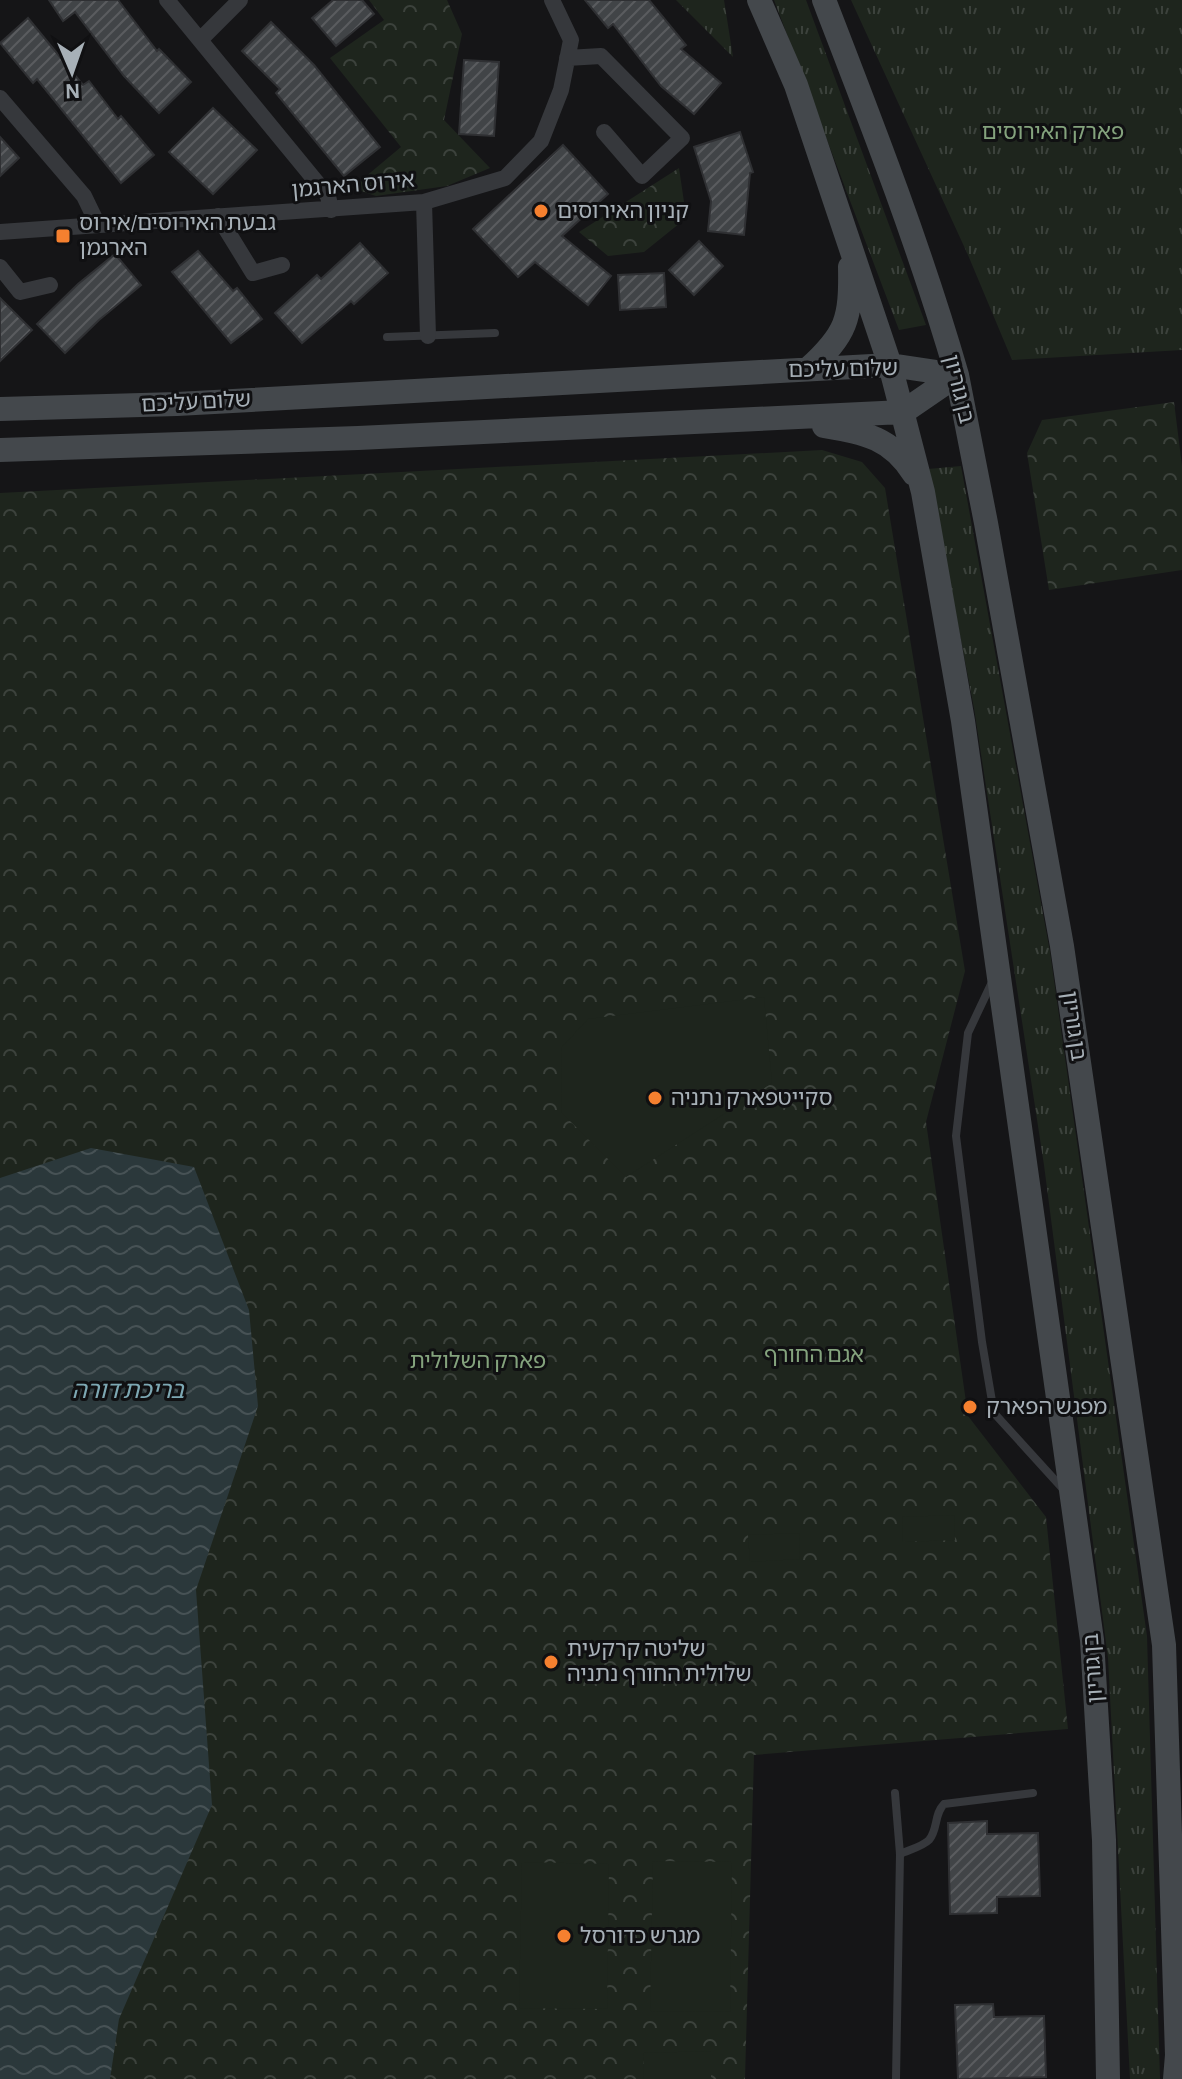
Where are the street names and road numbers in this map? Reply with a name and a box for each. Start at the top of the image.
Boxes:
street label: אירוס הארגמן [290,169,416,201]
street label: בן גוריון [940,352,978,426]
street label: שלום עליכם [788,357,898,381]
street label: שלום עליכם [141,388,251,416]
street label: בן גוריון [1058,990,1090,1062]
street label: בן גוריון [1080,1632,1106,1704]

